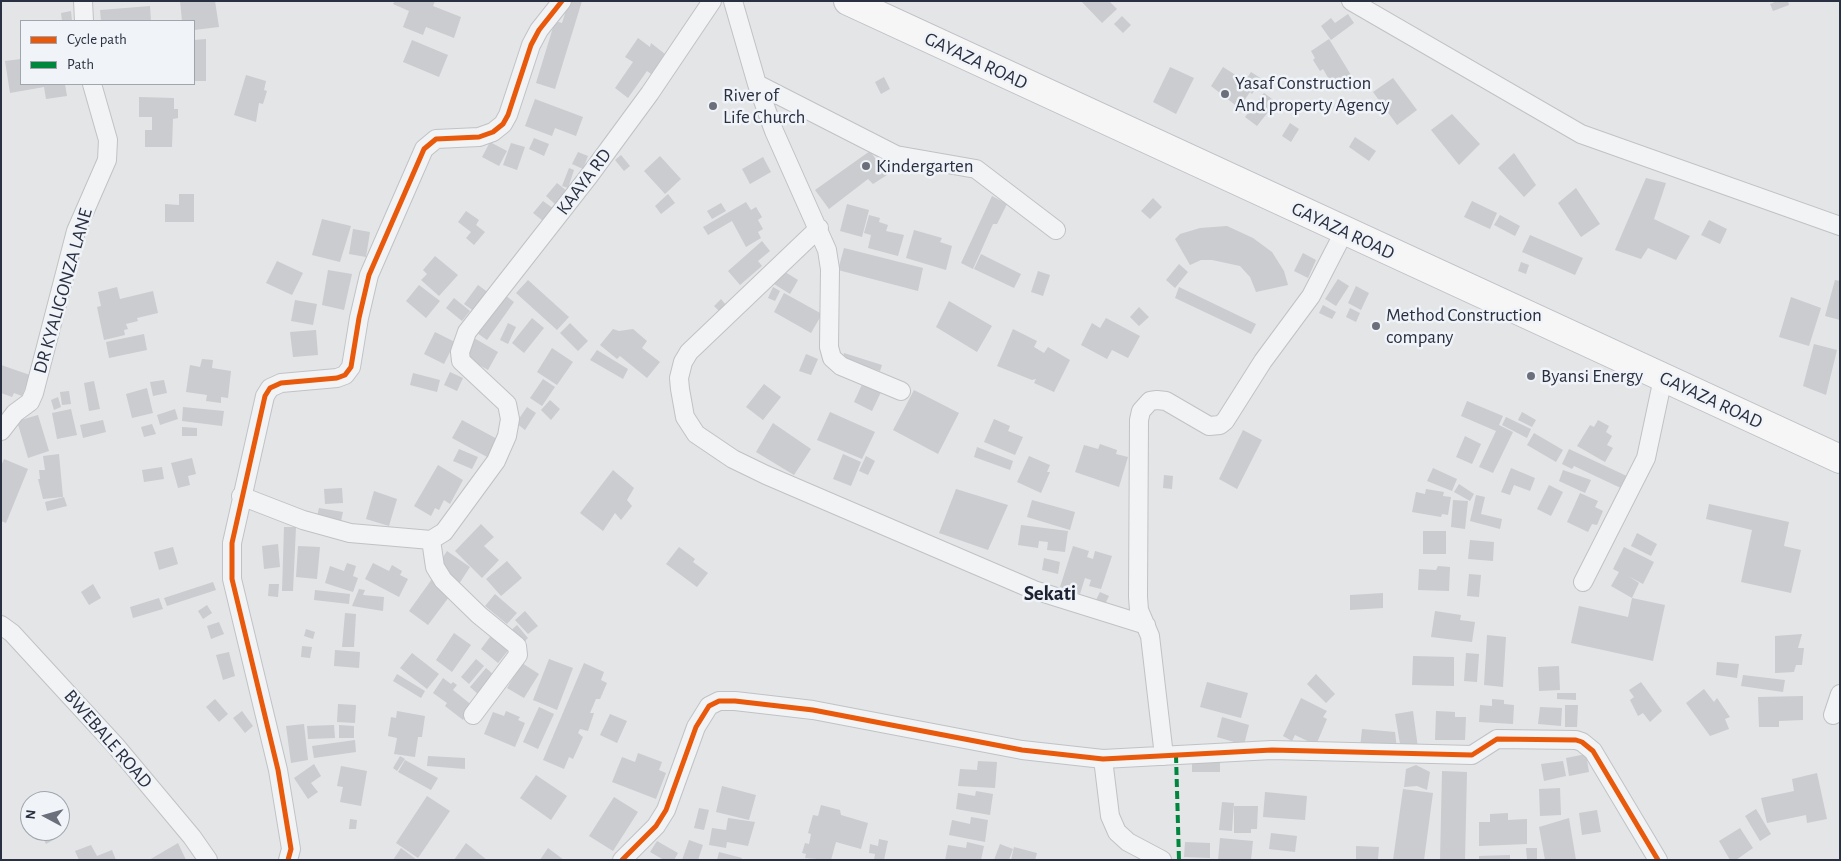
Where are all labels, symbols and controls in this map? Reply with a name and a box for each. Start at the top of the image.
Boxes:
legend [20,20,195,85]
street label: GAYAZA ROAD [921,27,1031,95]
text: Cycle path [67,32,127,47]
text: Path [67,57,94,72]
place label: Yasaf Construction And property Agency [1235,72,1390,116]
place label: River of Life Church [723,84,805,128]
marker: Yasaf Construction And property Agency [1219,88,1231,100]
marker: River of Life Church [707,100,719,112]
street label: KAAYA RD [552,144,616,220]
place label: Kindergarten [876,155,974,177]
marker: Kindergarten [860,160,872,172]
street label: GAYAZA ROAD [1288,197,1398,265]
street label: DR KYALIGONZA LANE [29,206,97,376]
place label: Method Construction company [1386,304,1542,348]
marker: Method Construction company [1370,320,1382,332]
place label: Byansi Energy [1541,365,1643,387]
street label: GAYAZA ROAD [1656,366,1766,434]
marker: Byansi Energy [1525,370,1537,382]
district label: Sekati [1024,581,1076,607]
street label: BWEBALE ROAD [59,685,157,793]
north arrow [20,791,70,841]
text: N [24,809,39,820]

